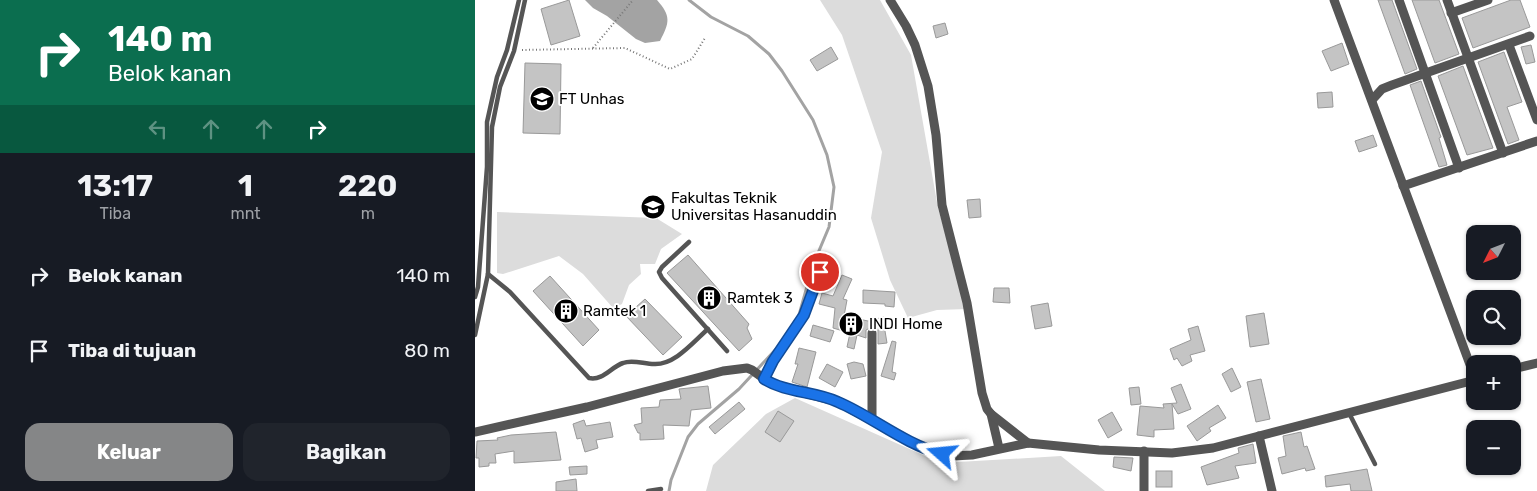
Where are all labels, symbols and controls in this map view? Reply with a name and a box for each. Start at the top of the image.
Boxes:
text: 140 m [108,18,213,60]
icon: right [25,20,90,85]
text: Belok kanan [108,60,232,87]
school or university icon: FT Unhas [529,86,555,112]
place label: FT Unhas [559,90,625,108]
icon: left [144,115,172,143]
icon: ahead [197,115,225,143]
icon: ahead [250,115,278,143]
icon: right [303,115,331,143]
text: 13:17 [77,168,153,204]
text: 1 [238,168,253,204]
text: 220 [338,168,397,204]
place label: Fakultas Teknik Universitas Hasanuddin [671,189,837,224]
school or university icon: Fakultas Teknik Universitas Hasanuddin [640,194,666,220]
text: Tiba [100,204,131,223]
text: mnt [231,204,261,223]
text: m [361,204,375,223]
north arrow [1466,225,1521,280]
map controls [1466,225,1521,475]
pin [799,251,841,293]
icon: arrive [806,258,834,286]
icon: right [25,262,53,290]
text: Belok kanan [68,264,183,287]
text: 140 m [396,264,450,287]
building icon: Ramtek 3 [696,285,722,311]
place label: Ramtek 3 [727,289,793,307]
button: search [1466,290,1521,345]
building icon: Ramtek 1 [553,298,579,324]
place label: Ramtek 1 [583,302,646,320]
building icon: INDI Home [838,311,864,337]
place label: INDI Home [869,315,943,333]
icon: arrive [25,337,53,365]
text: Tiba di tujuan [68,339,196,362]
text: 80 m [404,339,450,362]
button: + [1466,355,1521,410]
button: − [1466,420,1521,475]
button: Keluar [25,423,233,481]
button: Bagikan [243,423,450,481]
position arrow [915,427,967,479]

